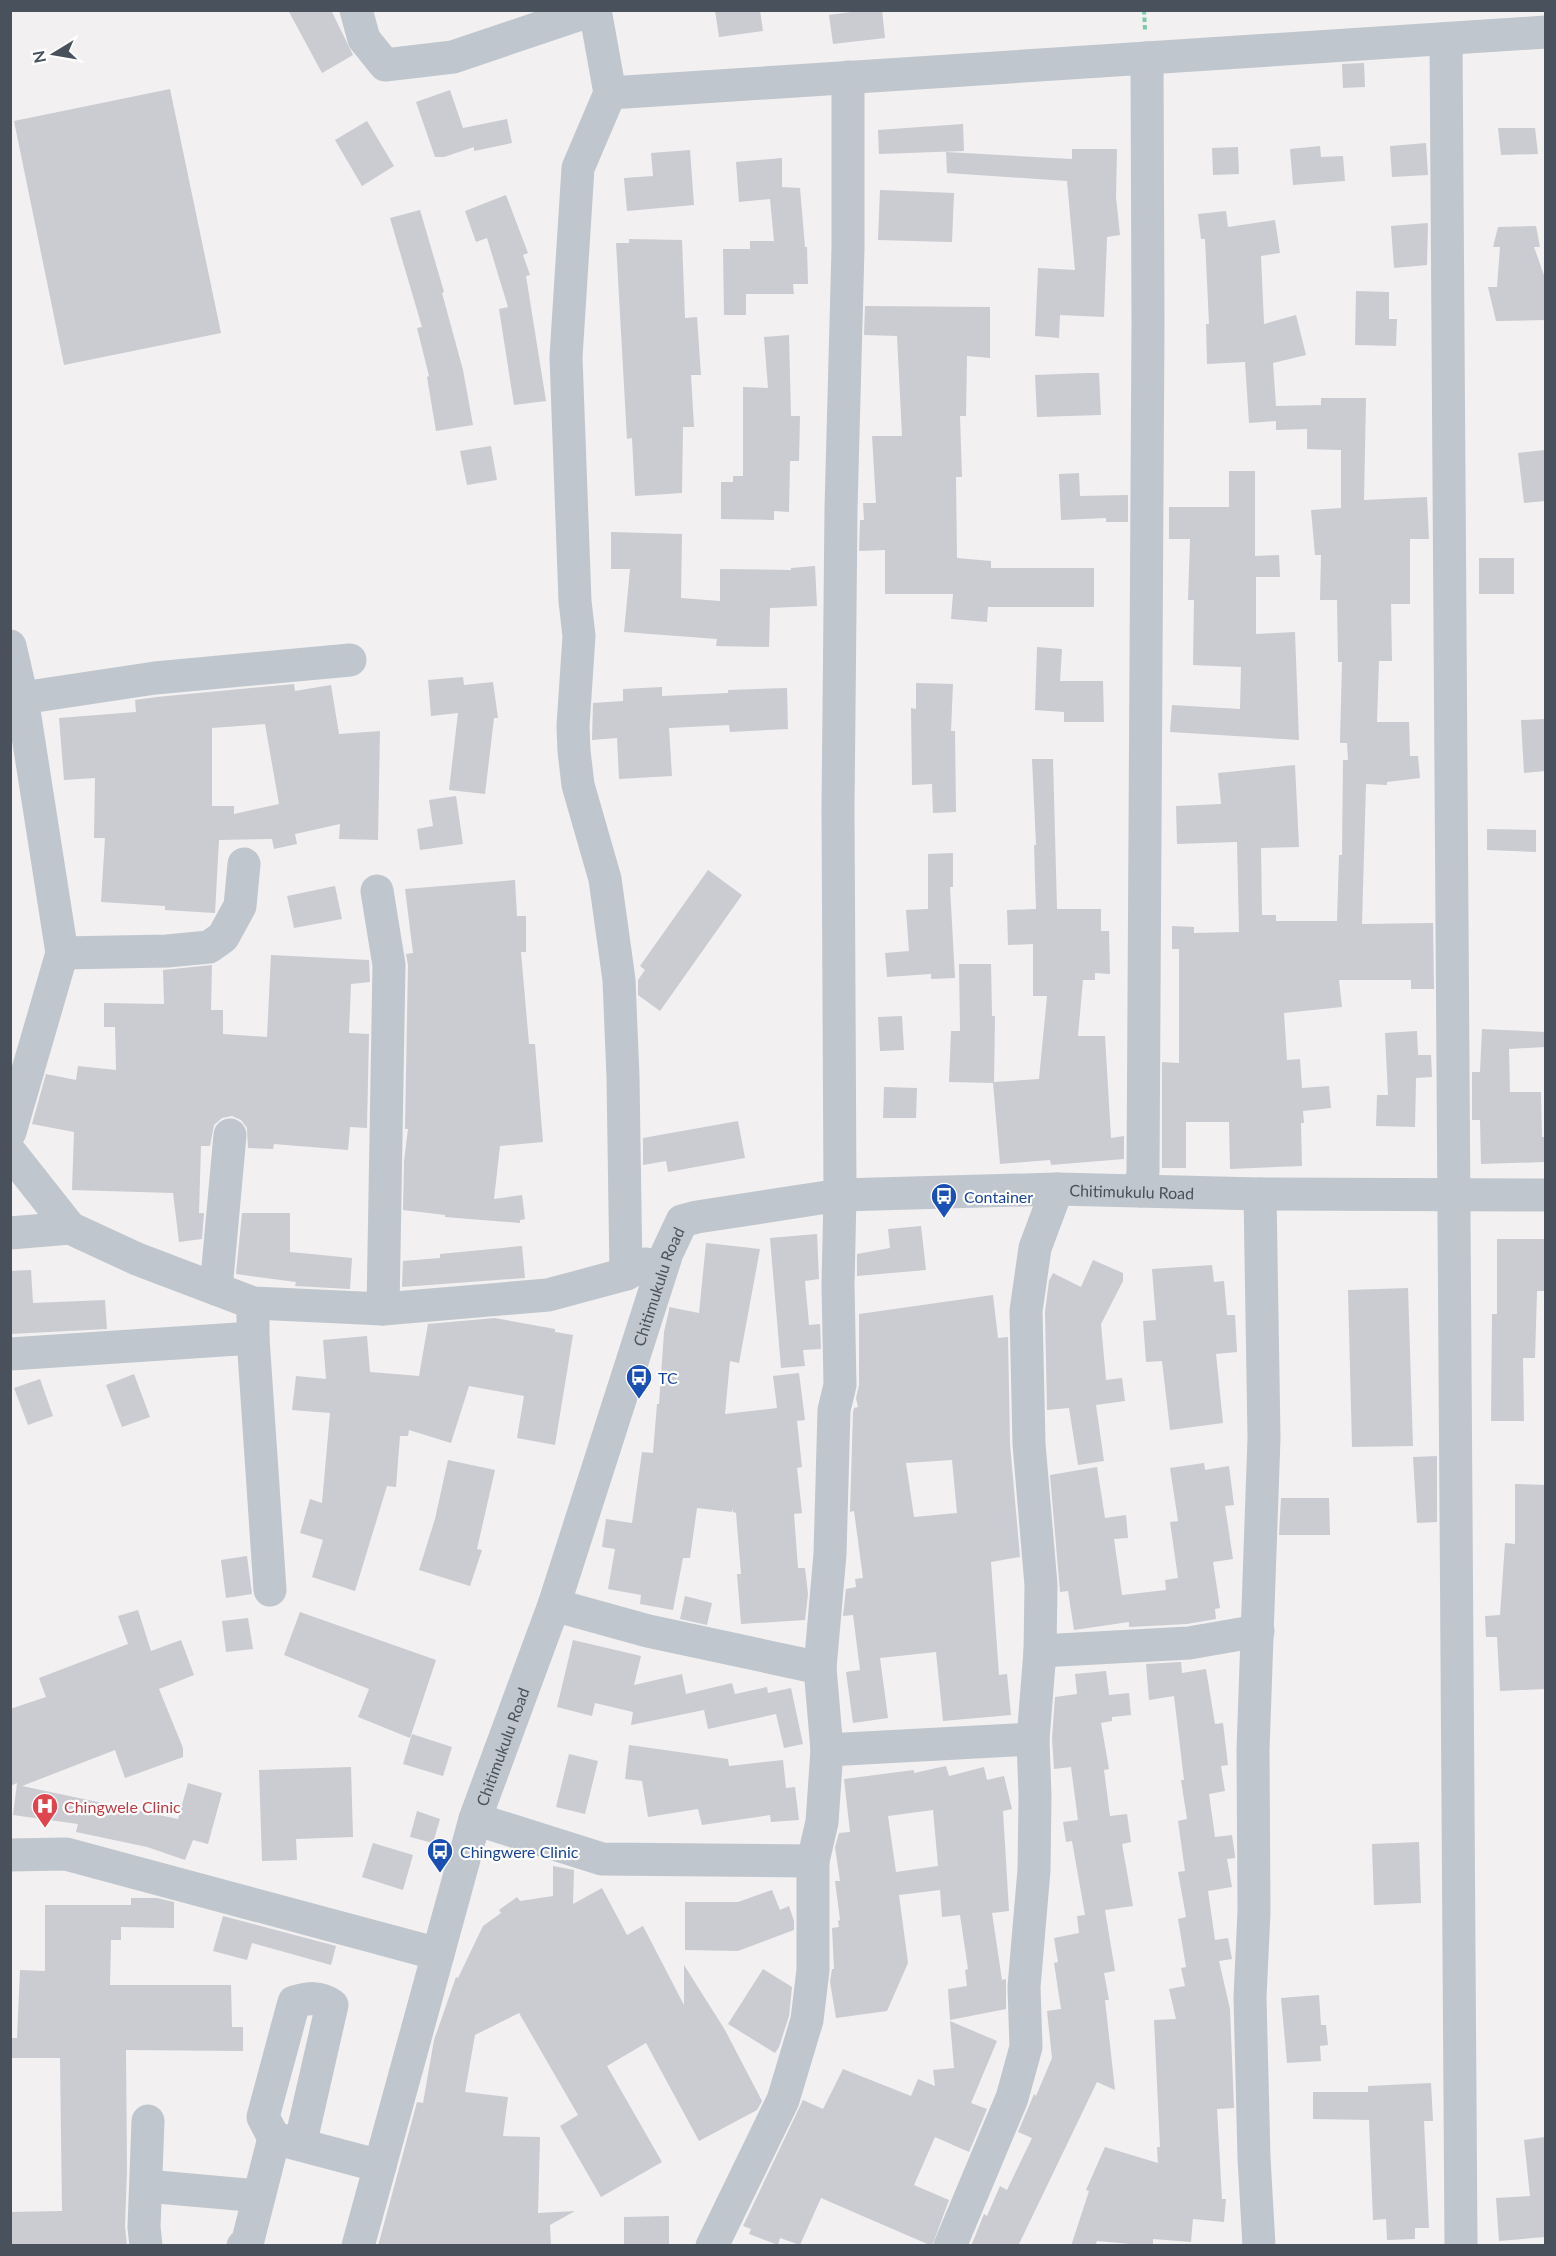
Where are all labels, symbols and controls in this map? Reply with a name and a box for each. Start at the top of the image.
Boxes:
north arrow [24,24,84,84]
text: N [28,49,49,65]
street label: Chitimukulu Road [1069,1180,1194,1202]
bus stop icon: Container [929,1181,959,1219]
place label: Container [964,1187,1033,1206]
street label: Chitimukulu Road [628,1224,687,1348]
bus stop icon: TC [624,1362,654,1400]
place label: TC [658,1368,678,1387]
street label: Chitimukulu Road [471,1685,532,1808]
hospital icon: Chingwele Clinic [30,1791,60,1829]
place label: Chingwele Clinic [64,1797,181,1816]
bus stop icon: Chingwere Clinic [425,1836,455,1874]
place label: Chingwere Clinic [460,1842,579,1861]

